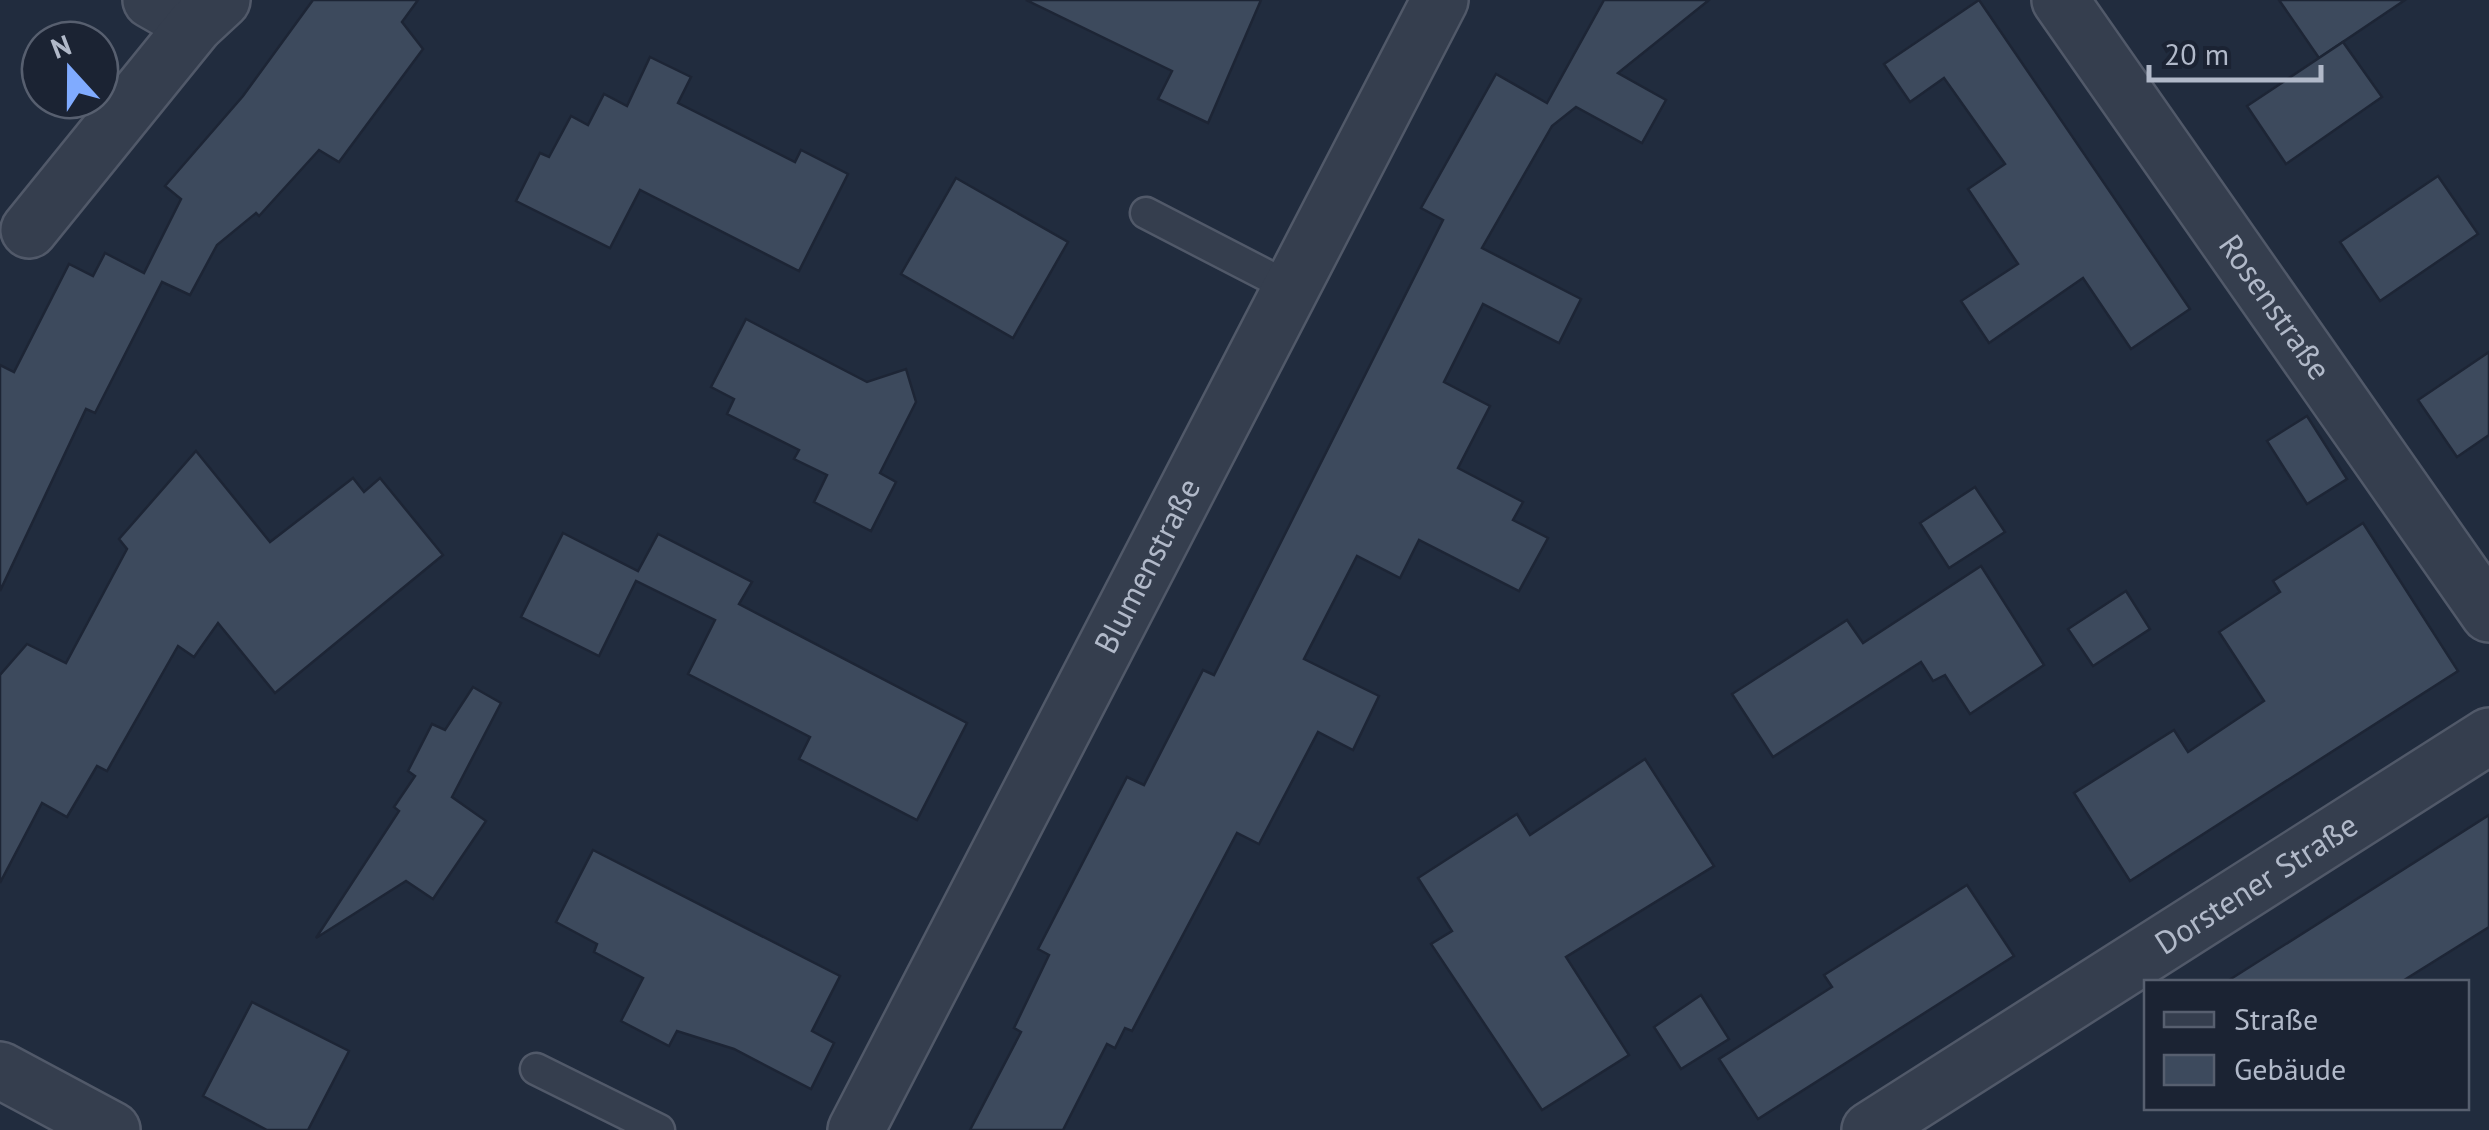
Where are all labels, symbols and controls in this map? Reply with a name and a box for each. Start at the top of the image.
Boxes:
north arrow [20,20,120,120]
scale bar [2149,20,2322,82]
text: N [46,26,76,67]
text: 20 m [2164,34,2229,73]
street label: Rosenstraße [2210,226,2341,388]
street label: Blumenstraße [1084,471,1209,660]
street label: Dorstener Straße [2147,803,2365,963]
legend [2144,980,2469,1110]
text: Straße [2234,999,2318,1038]
text: Gebäude [2234,1049,2346,1088]

